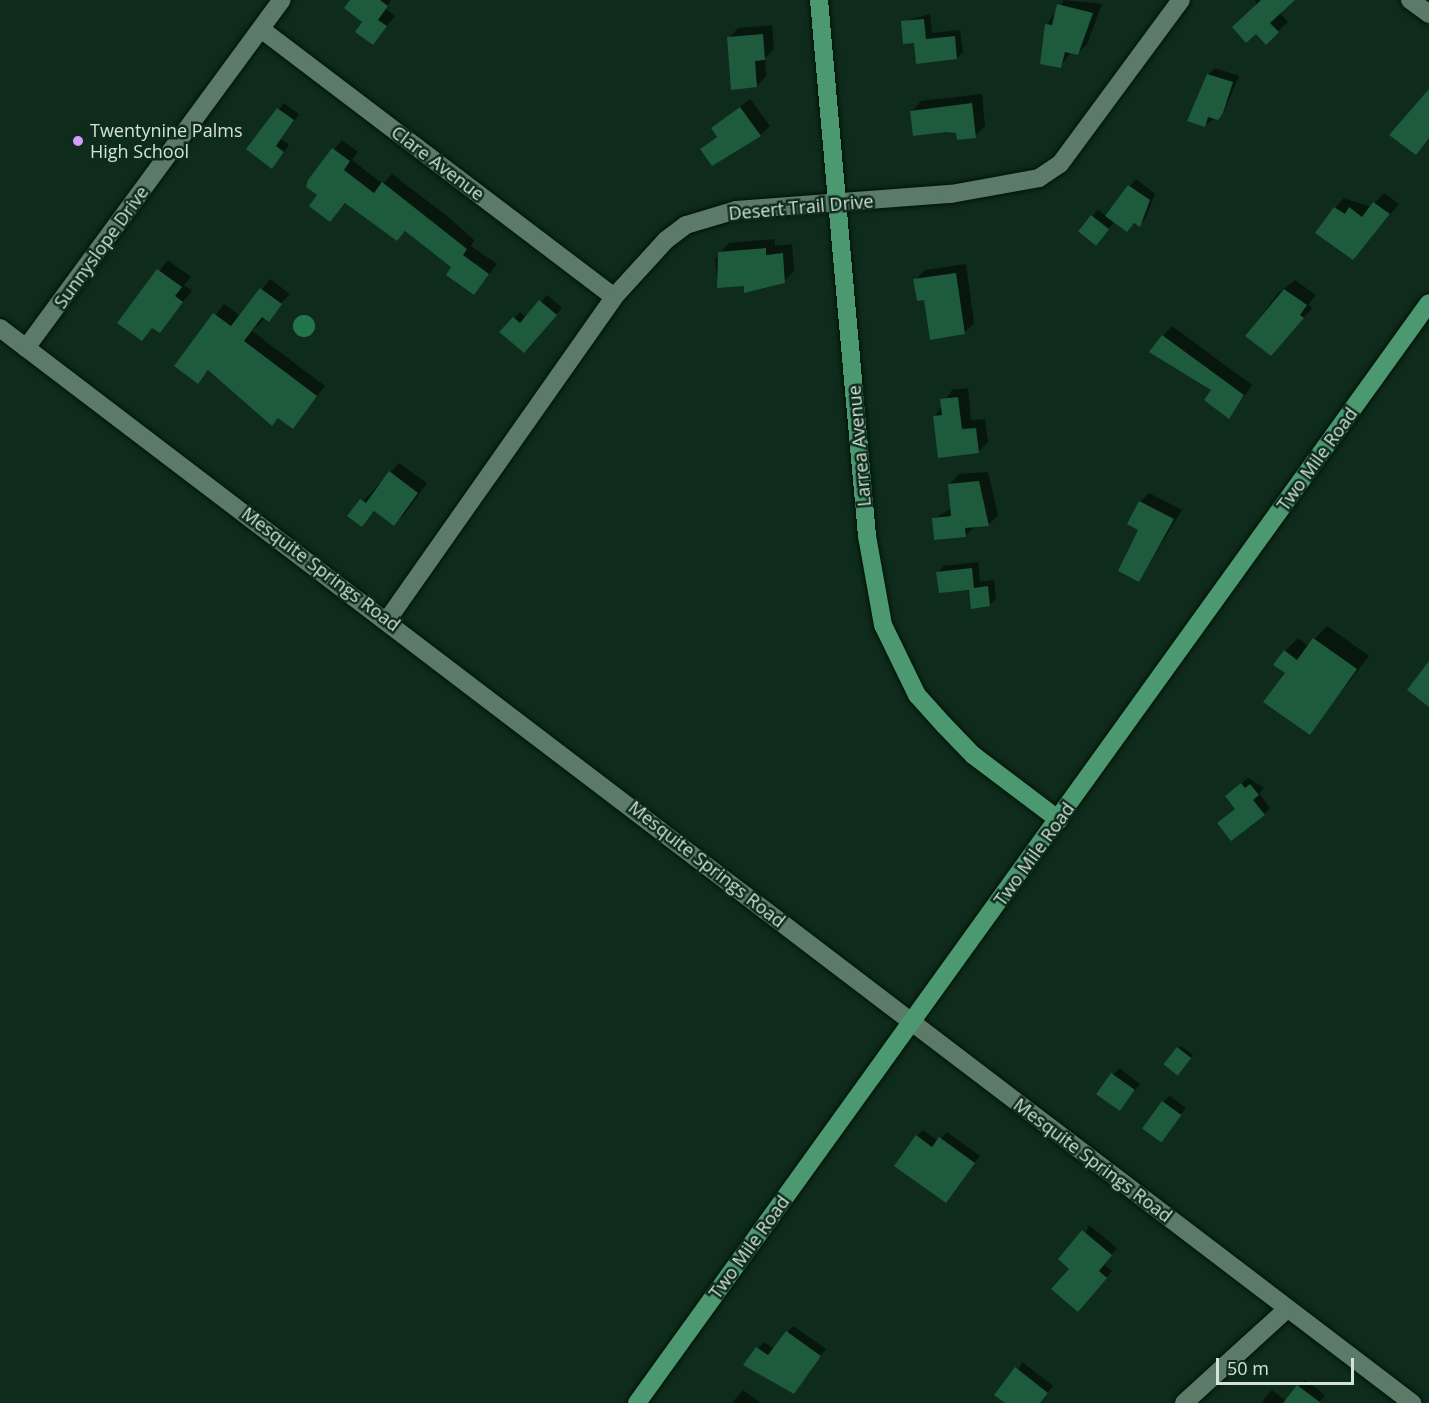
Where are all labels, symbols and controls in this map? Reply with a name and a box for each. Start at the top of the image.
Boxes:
place label: Twentynine Palms High School [90,120,242,162]
street label: Clare Avenue [387,121,489,205]
marker: Twentynine Palms High School [71,134,85,148]
street label: Sunnyslope Drive [49,182,153,312]
street label: Desert Trail Drive [728,190,874,224]
street label: Larrea Avenue [843,385,875,507]
street label: Two Mile Road [1272,403,1362,515]
street label: Mesquite Springs Road [238,502,404,636]
street label: Mesquite Springs Road [625,796,789,932]
street label: Two Mile Road [989,798,1079,910]
street label: Mesquite Springs Road [1010,1093,1176,1227]
street label: Two Mile Road [704,1191,794,1303]
scale bar [1219,1346,1357,1384]
text: 50 m [1227,1356,1269,1380]

